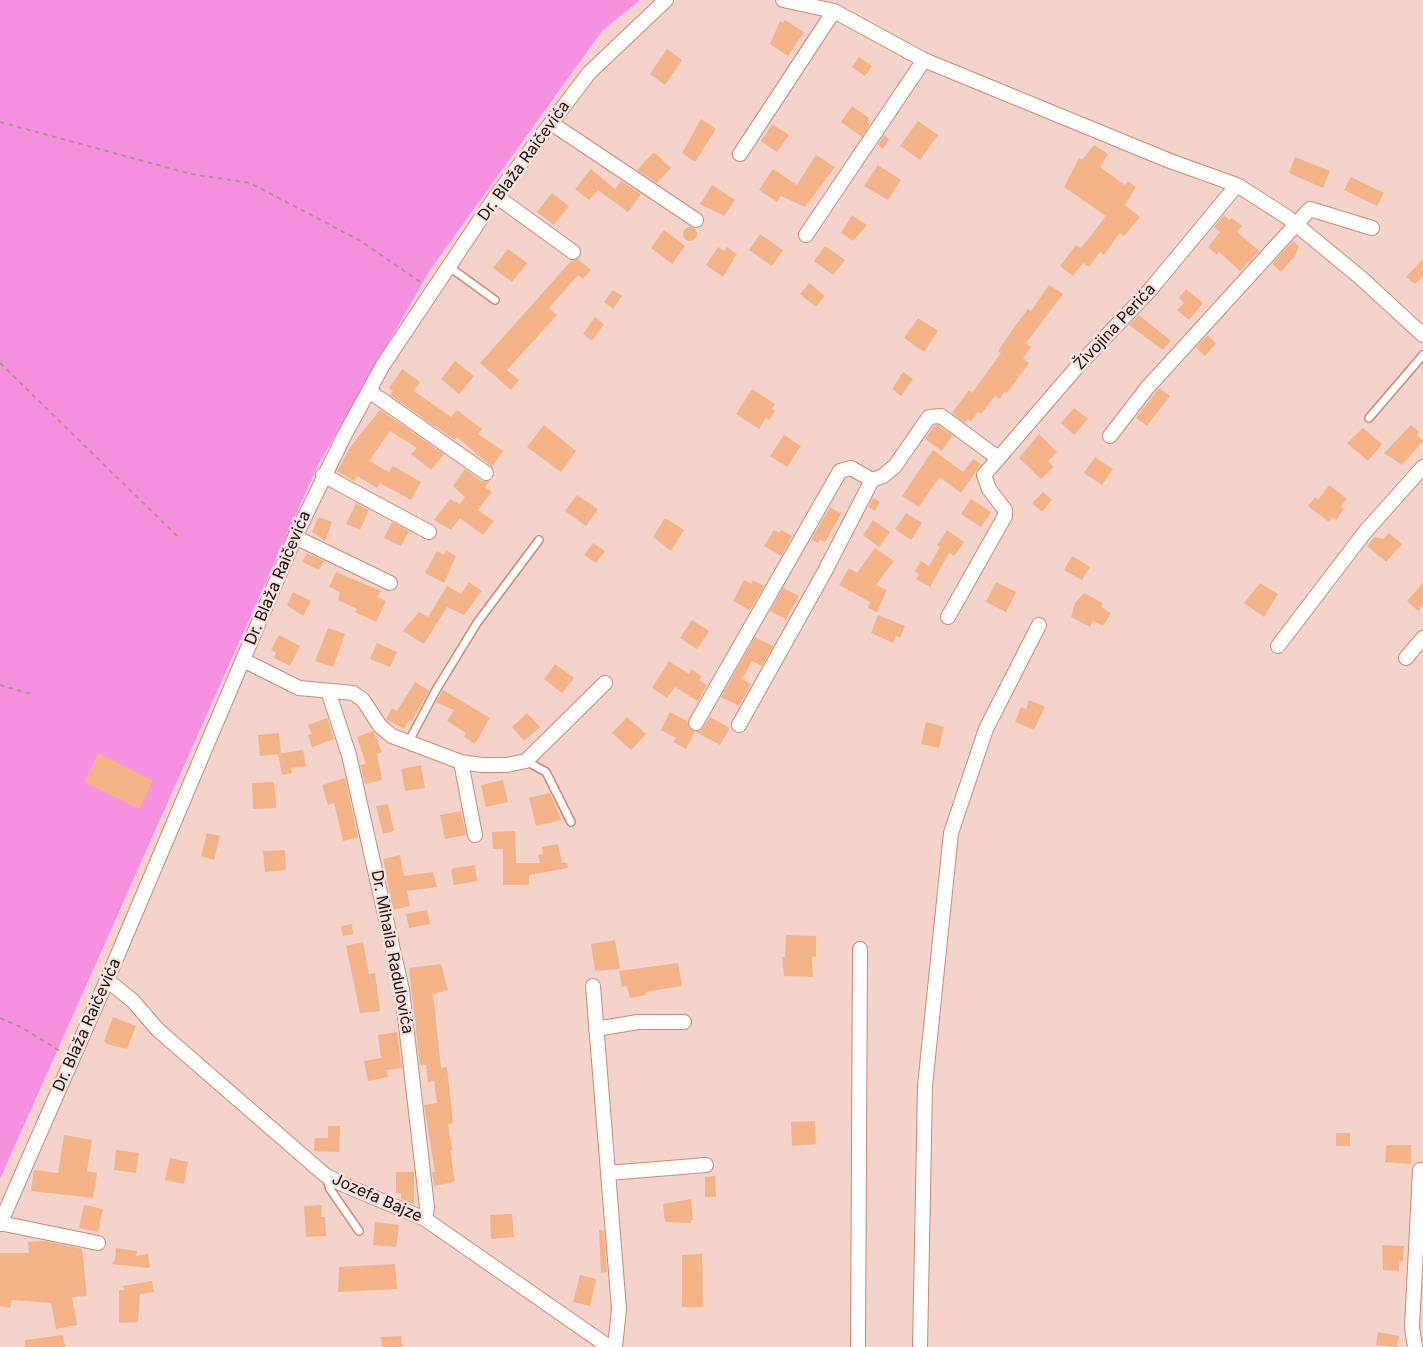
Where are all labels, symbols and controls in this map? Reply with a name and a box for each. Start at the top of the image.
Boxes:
street label: Dr. Blaža Raičevića [474,97,574,225]
street label: Živojina Perića [1070,280,1160,374]
street label: Dr. Blaža Raičevića [241,508,315,648]
street label: Dr. Mihaila Radulovića [367,868,417,1036]
street label: Dr. Blaža Raičevića [49,955,125,1095]
street label: Jozefa Bajze [329,1170,425,1226]

